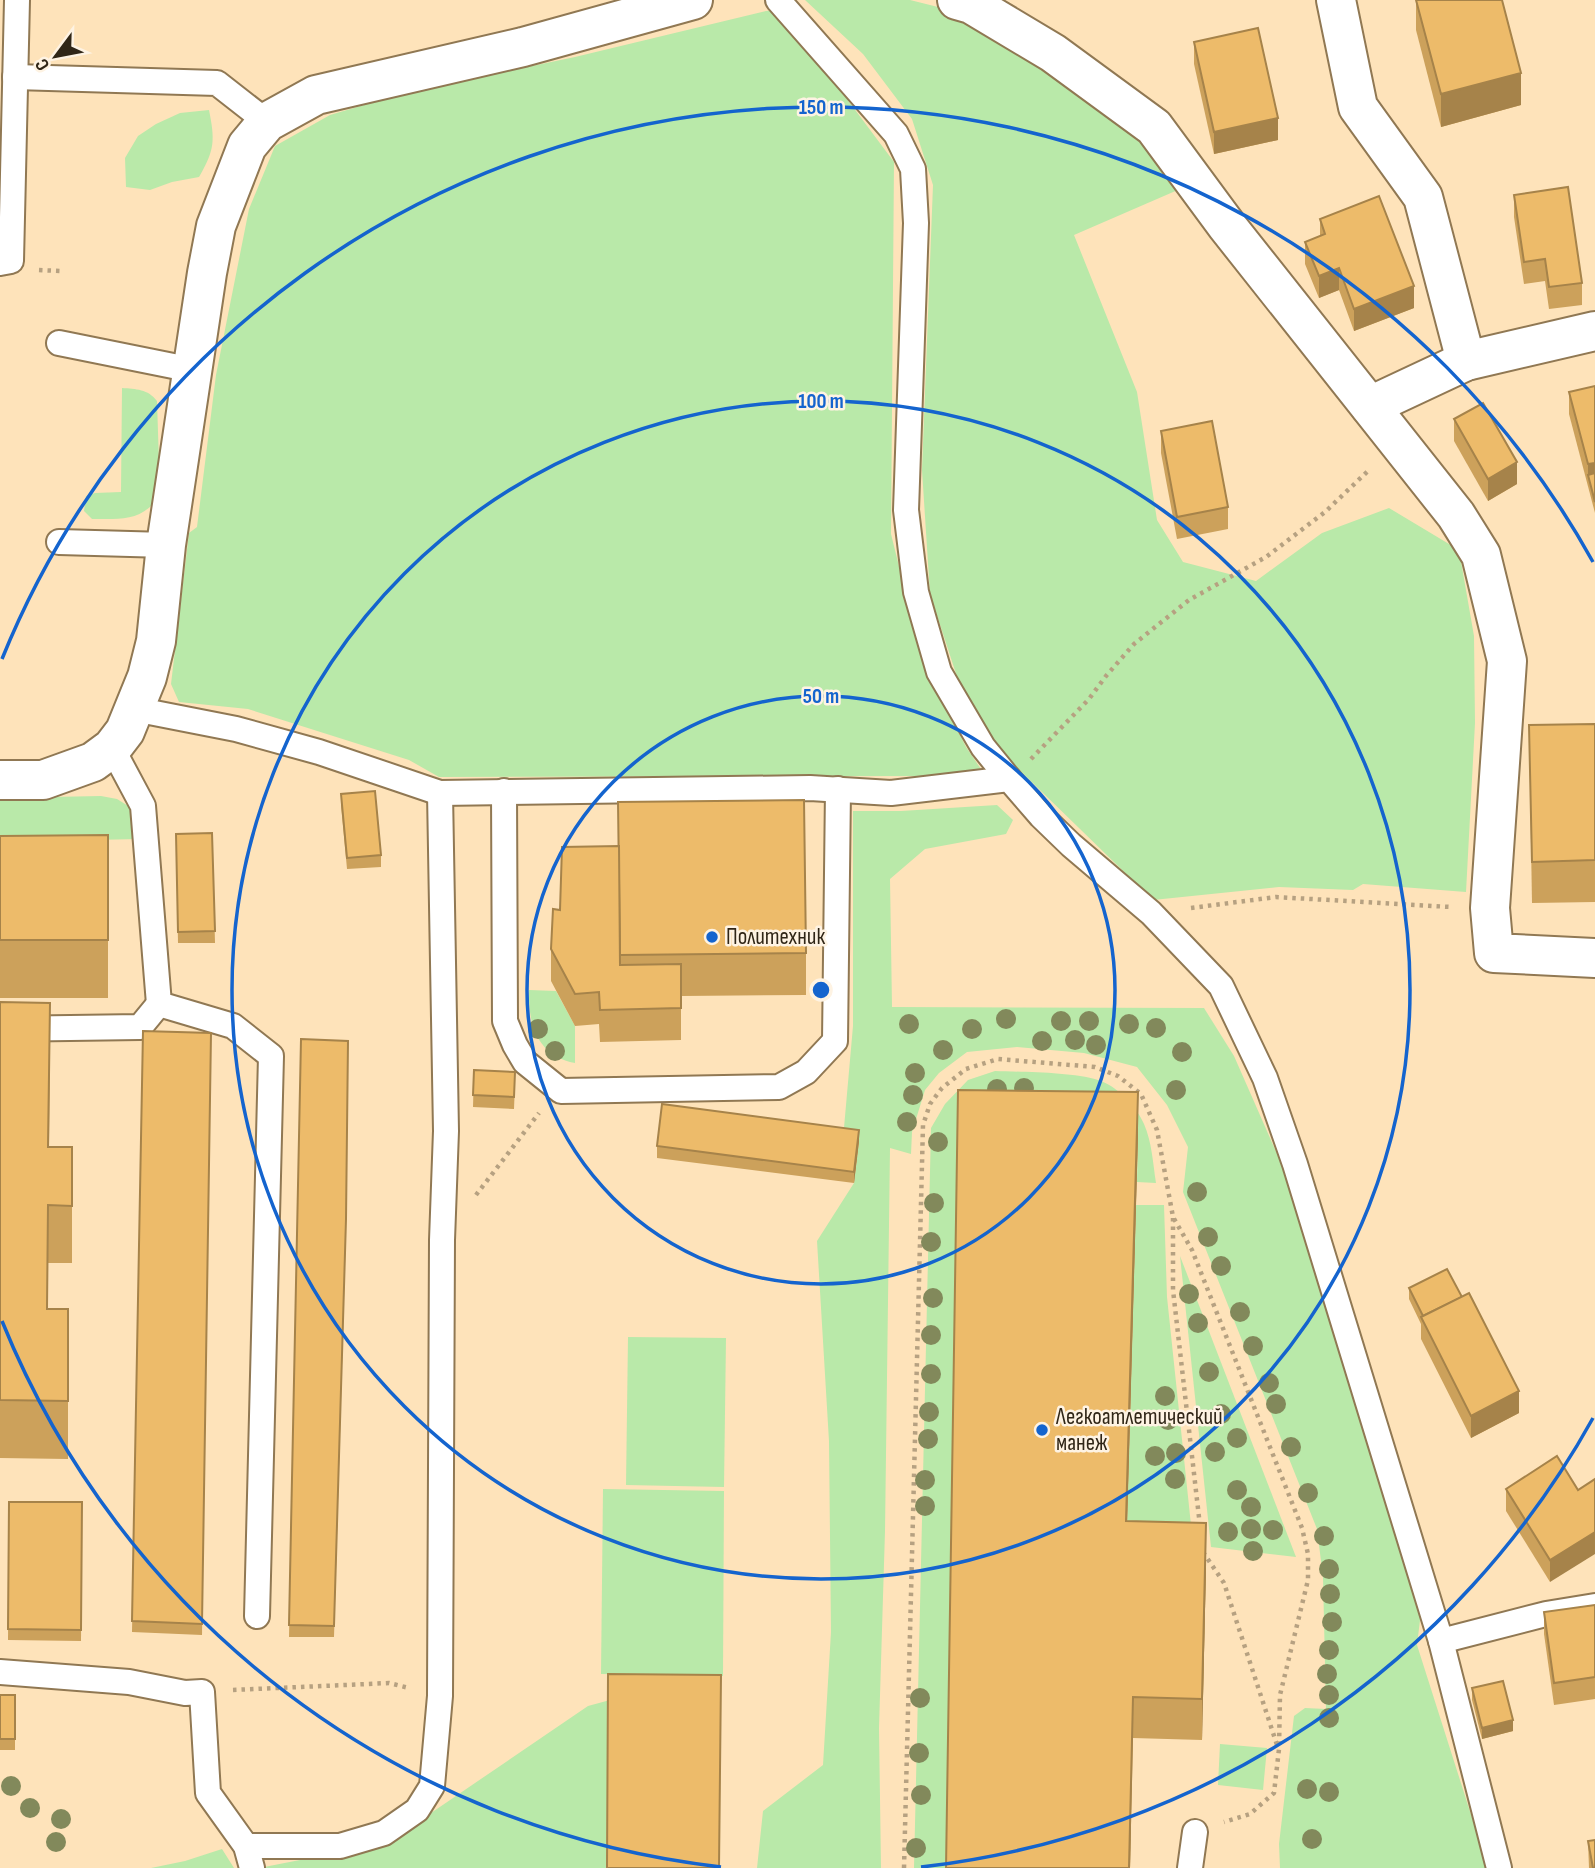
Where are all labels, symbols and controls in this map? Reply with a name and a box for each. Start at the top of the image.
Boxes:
north arrow [21,21,91,91]
text: С [30,54,55,74]
text: 150 m [799,95,843,120]
text: 100 m [798,389,844,414]
text: 50 m [803,684,839,709]
place label: Политехник [726,923,825,951]
marker: Политехник [704,929,720,945]
centre of rings [809,978,833,1002]
place label: Легкоатлетический манеж [1055,1403,1223,1457]
marker: Легкоатлетический манеж [1034,1422,1050,1438]

